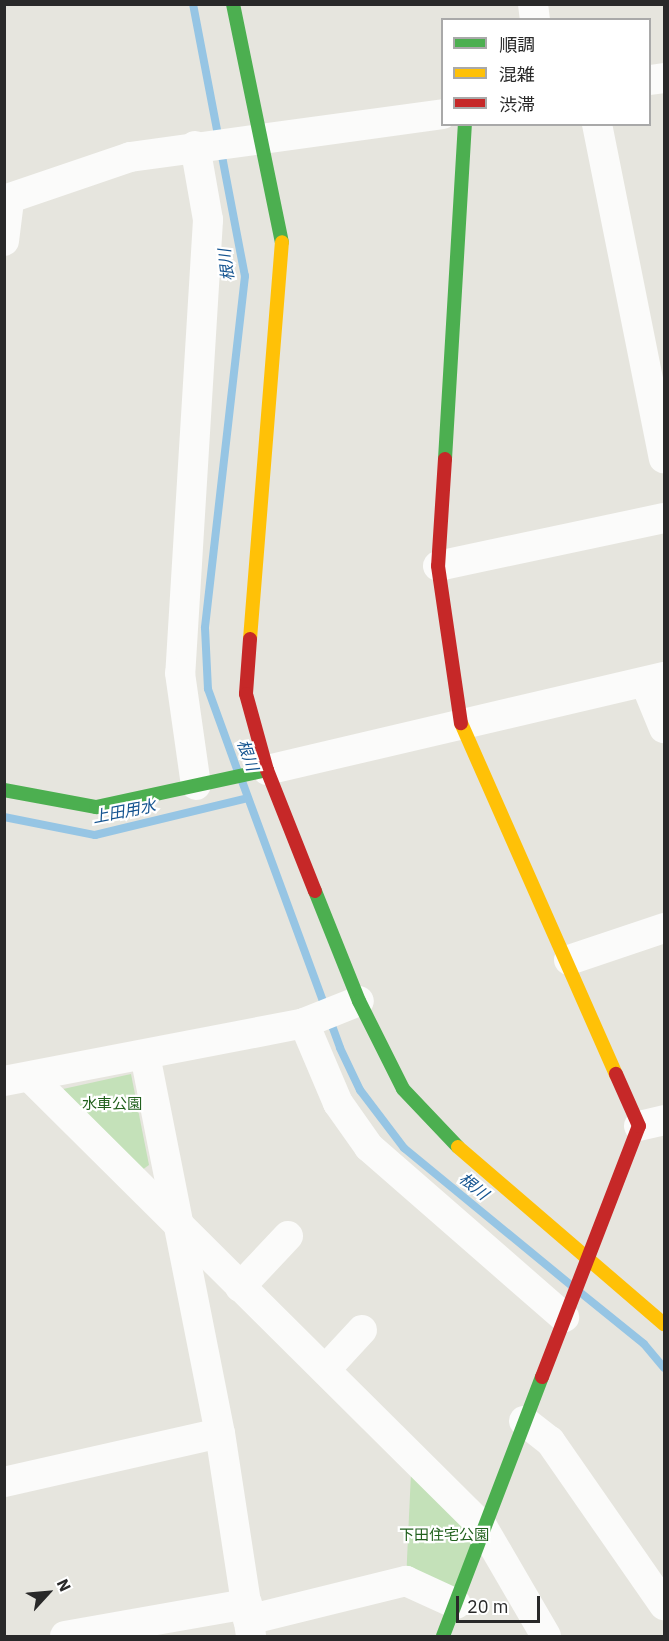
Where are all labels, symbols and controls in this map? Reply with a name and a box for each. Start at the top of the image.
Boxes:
legend [441,18,651,126]
text: 順調 [499,33,535,56]
text: 混雑 [499,63,535,86]
text: 渋滞 [499,93,535,116]
water label: 根川 [215,248,237,282]
water label: 根川 [234,737,262,773]
water label: 上田用水 [91,795,157,827]
park label: 水車公園 [82,1095,142,1113]
water label: 根川 [456,1168,492,1204]
park label: 下田住宅公園 [399,1526,489,1544]
north arrow [18,1563,78,1623]
text: N [53,1576,76,1595]
scale bar [459,1584,543,1622]
text: 20 m [467,1595,509,1618]

